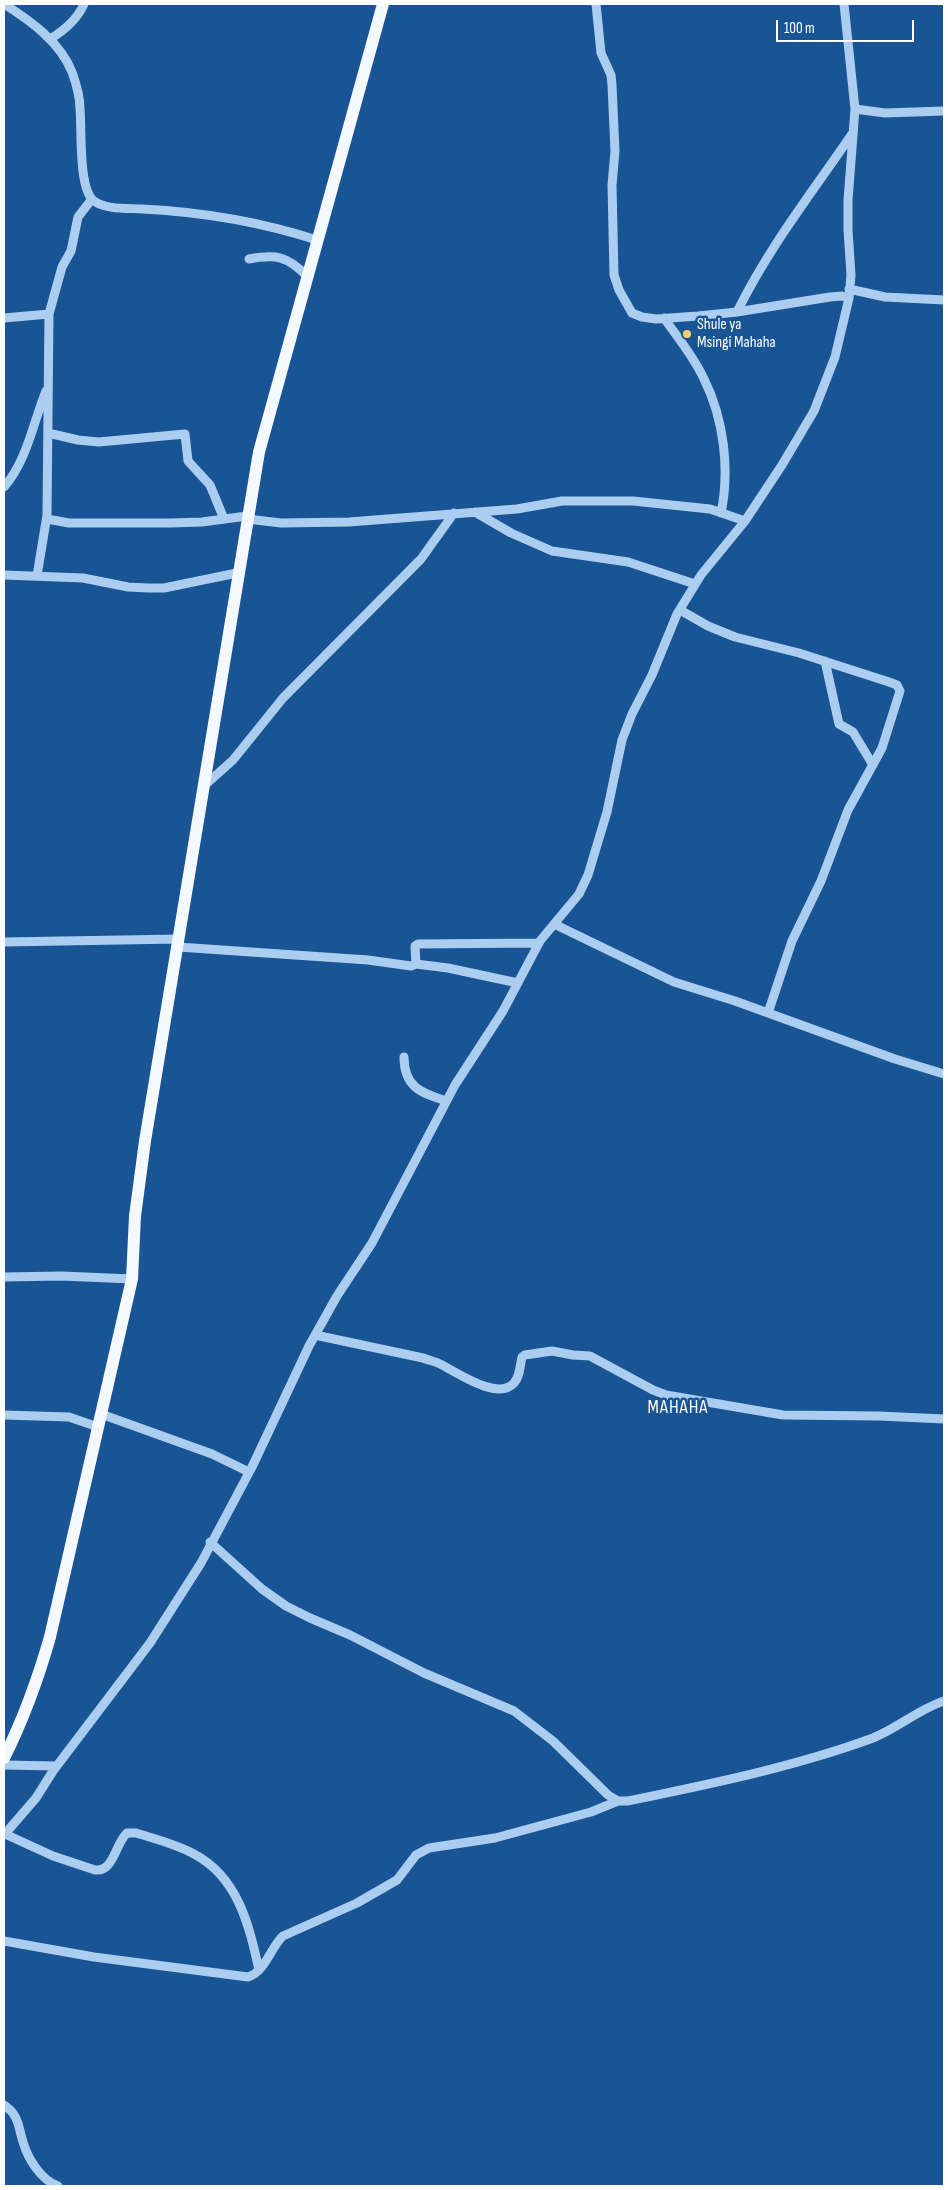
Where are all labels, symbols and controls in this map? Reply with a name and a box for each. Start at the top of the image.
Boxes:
scale bar [778,10,916,42]
text: 100 m [784,19,815,38]
place label: Shule ya Msingi Mahaha [697,315,776,353]
marker: Shule ya Msingi Mahaha [681,328,693,340]
district label: MAHAHA [647,1397,709,1419]

